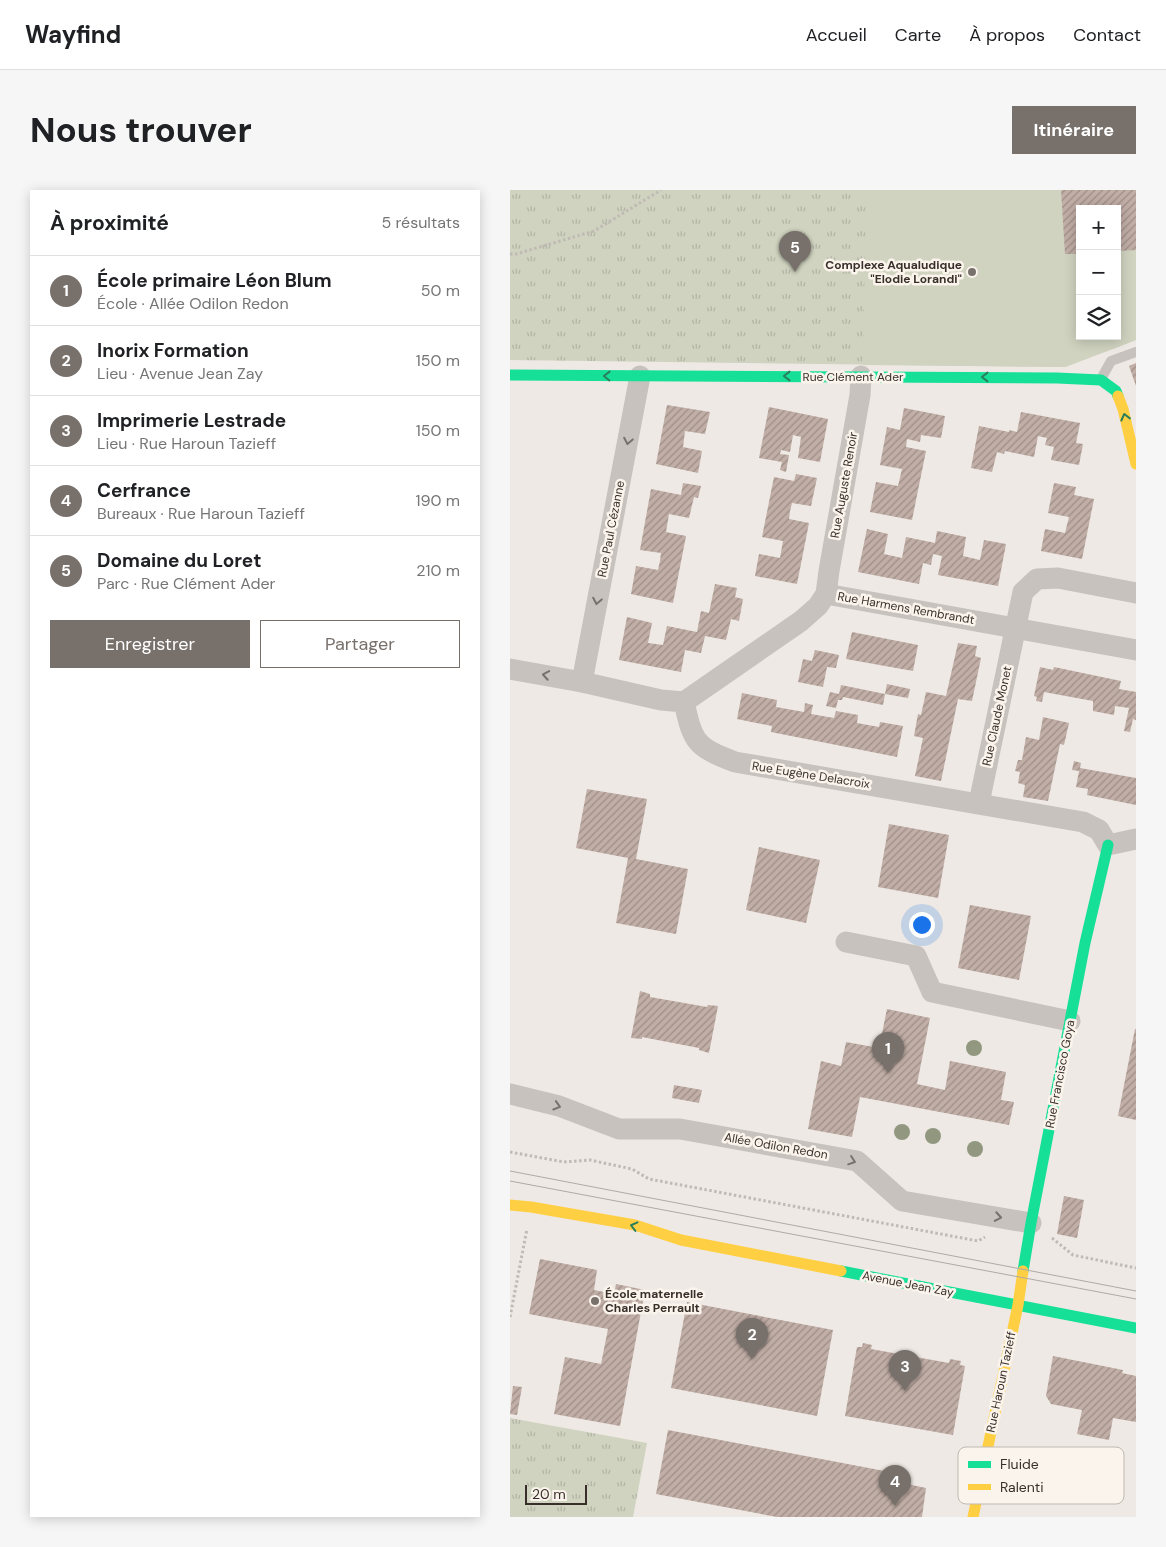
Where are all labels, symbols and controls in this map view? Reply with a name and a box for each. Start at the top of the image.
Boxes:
text: Wayfind [25,19,121,50]
text: Accueil [806,23,867,47]
text: Carte [895,23,941,47]
text: À propos [969,23,1045,47]
text: Contact [1073,23,1141,47]
button: Itinéraire [1012,106,1136,154]
text: Nous trouver [30,107,252,153]
map controls [1076,205,1121,340]
button: + [1076,205,1121,250]
text: À proximité [50,209,169,237]
text: 5 résultats [381,212,460,233]
pin: 5 [779,231,811,272]
button: − [1076,250,1121,295]
place label: Complexe Aqualudique "Elodie Lorandi" [825,257,962,287]
marker: Complexe Aqualudique "Elodie Lorandi" [966,266,978,278]
text: École primaire Léon Blum [97,268,332,293]
text: 1 [63,280,69,301]
text: 50 m [421,280,460,301]
text: École · Allée Odilon Redon [97,293,289,314]
button: layers [1076,295,1121,340]
text: Inorix Formation [97,338,249,363]
text: 2 [61,350,71,371]
text: 150 m [416,350,460,371]
text: Lieu · Avenue Jean Zay [97,363,263,384]
street label: Rue Clément Ader [803,369,904,385]
one-way arrow [603,371,610,381]
one-way arrow [783,371,790,381]
one-way arrow [980,372,988,382]
text: Imprimerie Lestrade [97,408,286,433]
one-way arrow [1120,412,1131,421]
text: 3 [61,420,71,441]
text: 150 m [416,420,460,441]
street label: Rue Auguste Renoir [827,430,861,539]
text: Lieu · Rue Haroun Tazieff [97,433,276,454]
one-way arrow [623,437,633,446]
text: Cerfrance [97,478,191,503]
street label: Rue Paul Cézanne [594,479,628,579]
text: 4 [61,490,71,511]
text: 190 m [416,490,460,511]
text: Bureaux · Rue Haroun Tazieff [97,503,305,524]
text: Domaine du Loret [97,548,261,573]
text: 5 [61,560,71,581]
text: 210 m [416,560,460,581]
text: Parc · Rue Clément Ader [97,573,276,594]
street label: Rue Harmens Rembrandt [836,588,976,628]
one-way arrow [593,597,603,606]
button: Enregistrer [50,620,250,668]
button: Partager [260,620,460,668]
street label: Rue Claude Monet [979,664,1015,767]
one-way arrow [542,671,550,681]
street label: Rue Eugène Delacroix [751,758,871,792]
your location [909,912,935,938]
street label: Rue Francisco Goya [1042,1019,1078,1129]
pin: 1 [872,1032,904,1073]
one-way arrow [553,1100,561,1110]
street label: Allée Odilon Redon [723,1129,829,1163]
one-way arrow [847,1155,856,1165]
one-way arrow [994,1212,1003,1222]
one-way arrow [630,1221,639,1232]
street label: Avenue Jean Zay [861,1267,955,1301]
place label: École maternelle Charles Perrault [605,1286,704,1316]
marker: École maternelle Charles Perrault [589,1295,601,1307]
pin: 2 [736,1318,768,1359]
street label: Rue Haroun Tazieff [982,1330,1020,1434]
pin: 3 [889,1350,921,1391]
legend [958,1447,1124,1504]
text: Fluide [1000,1455,1039,1473]
pin: 4 [879,1465,911,1506]
text: Ralenti [1000,1478,1044,1496]
scale bar [525,1482,588,1505]
text: 20 m [532,1485,566,1503]

